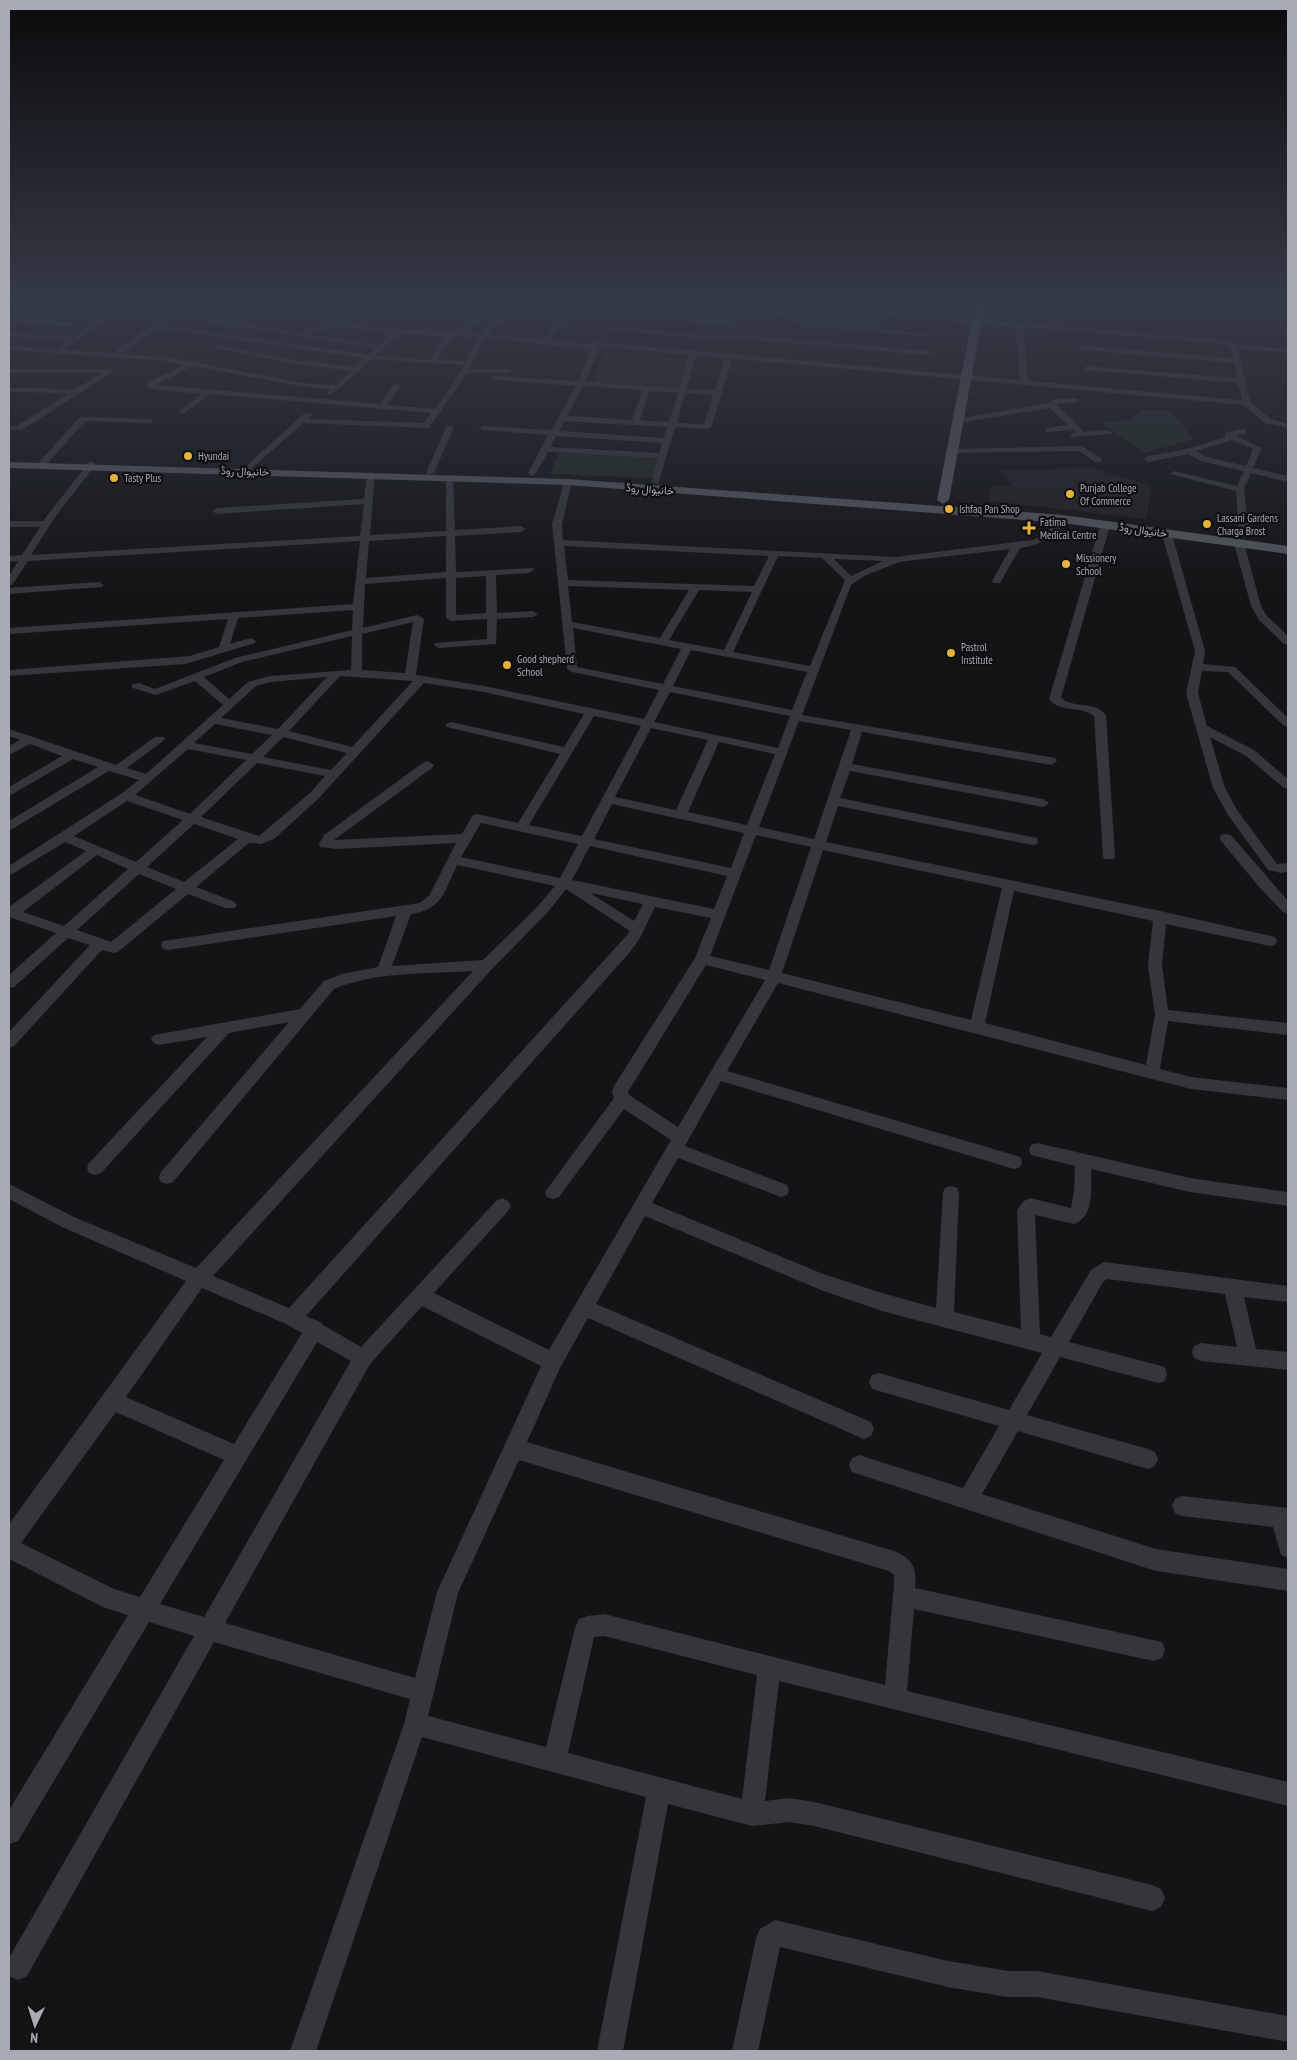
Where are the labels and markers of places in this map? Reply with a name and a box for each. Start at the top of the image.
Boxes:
place label: Hyundai [198,449,229,463]
marker: Hyundai [182,450,194,462]
place label: Tasty Plus [124,471,162,485]
marker: Tasty Plus [108,472,120,484]
place label: Punjab College Of Commerce [1080,481,1137,508]
marker: Punjab College Of Commerce [1064,488,1076,500]
place label: Ishfaq Pan Shop [959,502,1020,516]
marker: Ishfaq Pan Shop [943,503,955,515]
place label: Lassani Gardens Charga Brost [1217,511,1278,538]
place label: Fatima Medical Centre [1040,515,1097,542]
marker: Lassani Gardens Charga Brost [1201,518,1213,530]
marker: Fatima Medical Centre [1022,521,1036,535]
place label: Missionery School [1076,551,1117,578]
marker: Missionery School [1060,558,1072,570]
place label: Pastrol Institute [961,640,993,667]
marker: Pastrol Institute [945,647,957,659]
place label: Good shepherd School [517,652,574,679]
marker: Good shepherd School [501,659,513,671]

